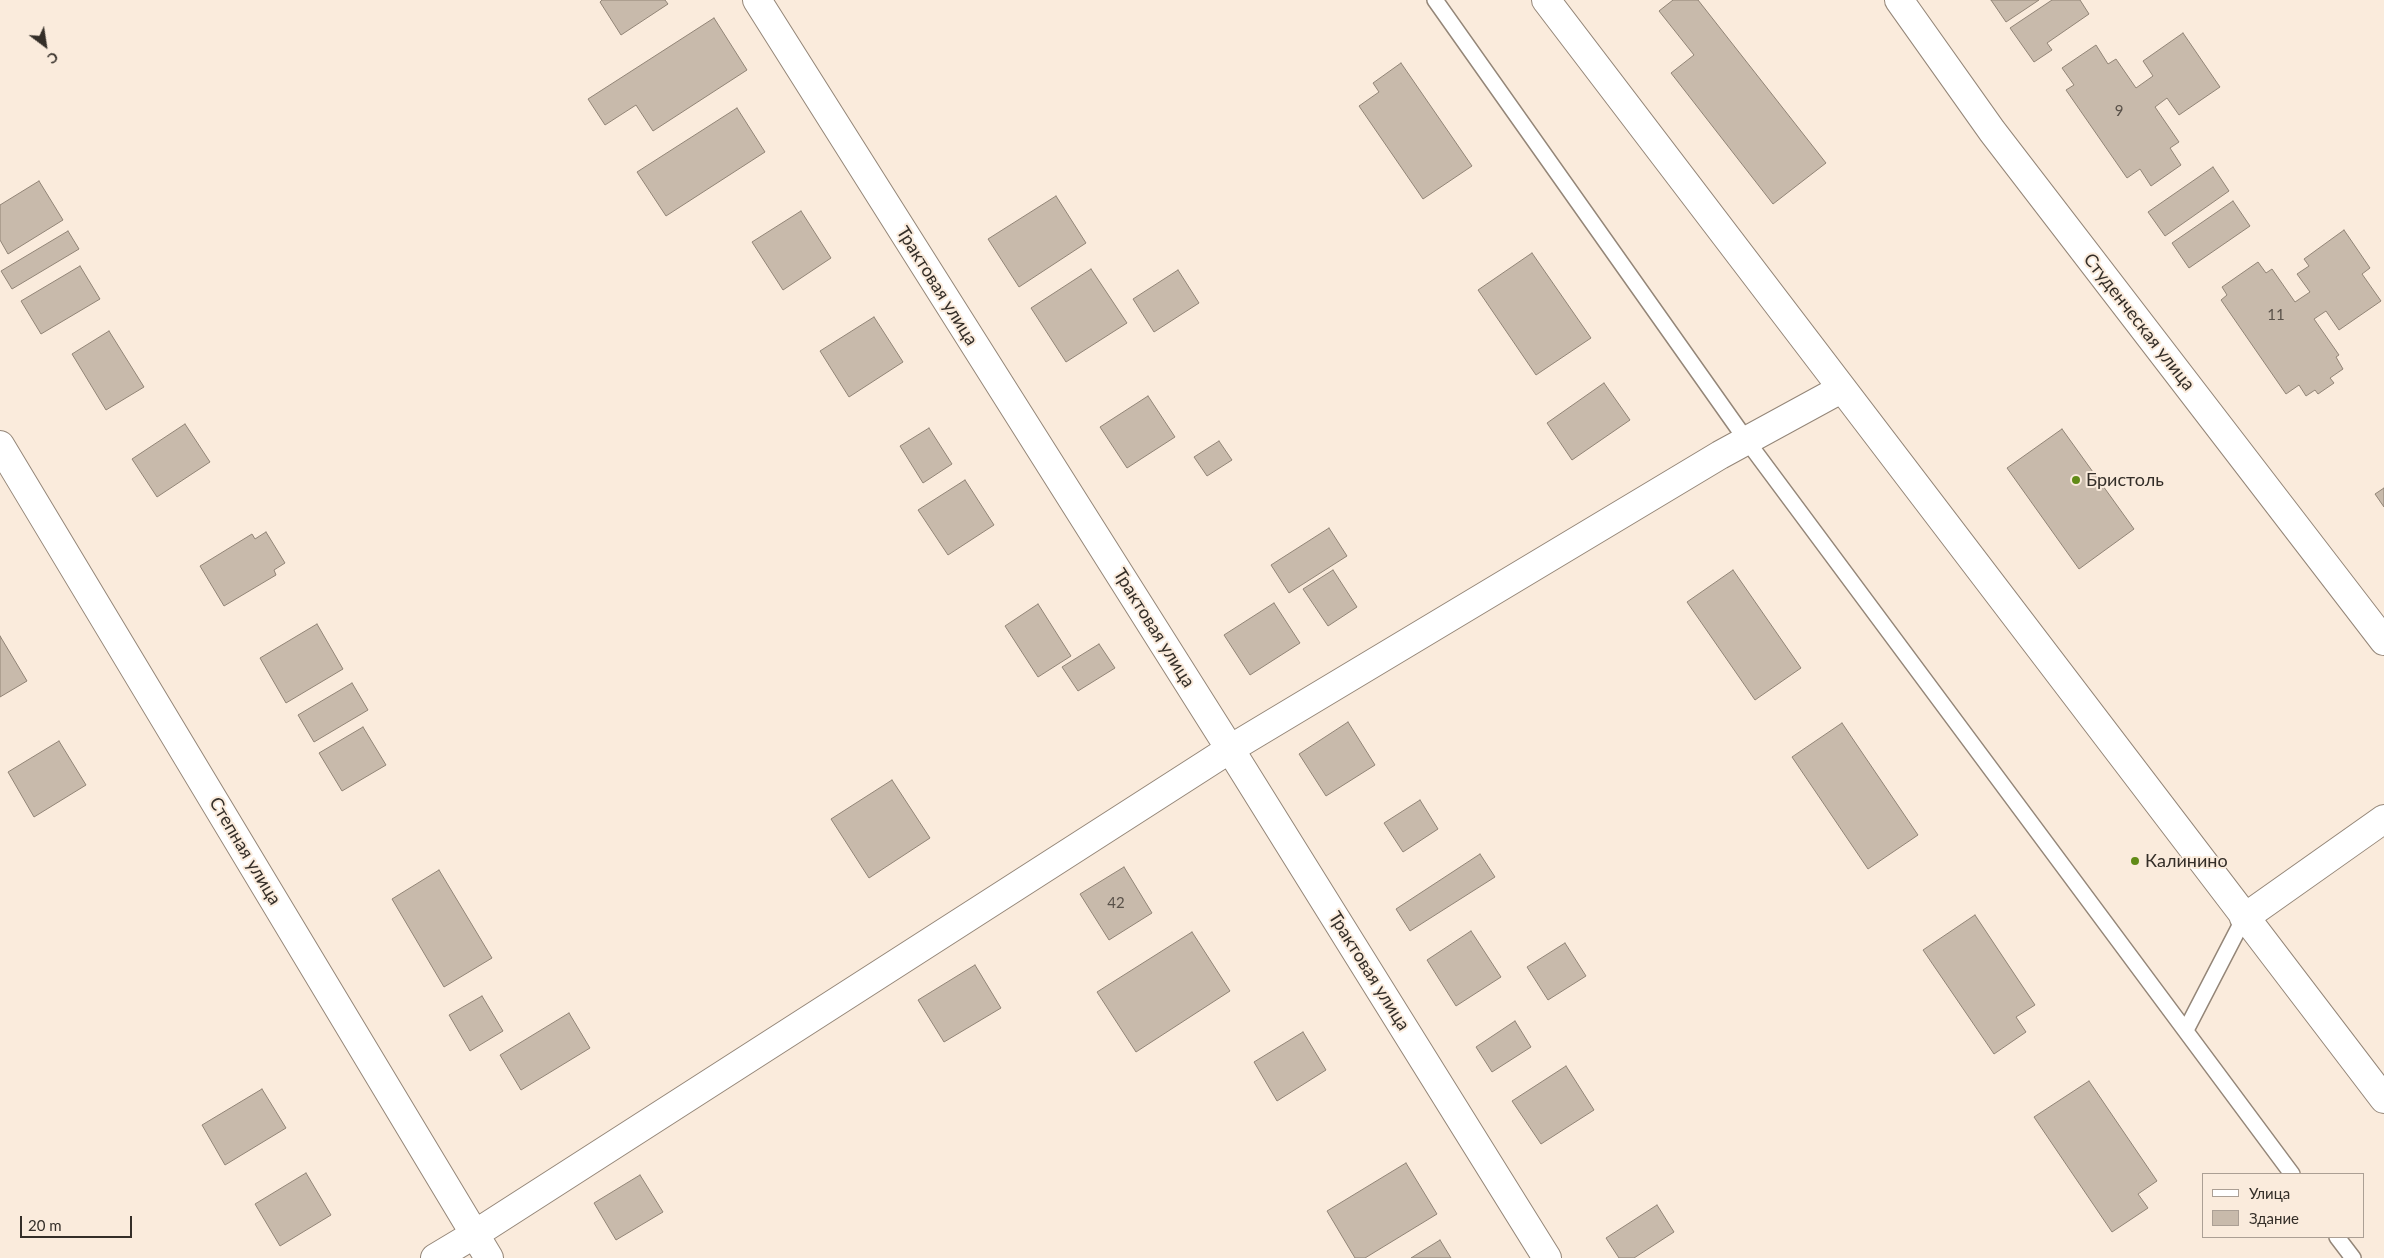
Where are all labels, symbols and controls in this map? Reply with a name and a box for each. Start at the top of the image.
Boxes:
north arrow [20,20,70,70]
text: С [45,49,61,68]
house number: 9 [2115,102,2123,120]
street label: Трактовая улица [892,222,982,350]
street label: Студенческая улица [2079,249,2199,395]
house number: 11 [2267,306,2285,324]
place label: Бристоль [2086,469,2164,491]
marker: Бристоль [2070,474,2082,486]
street label: Трактовая улица [1109,564,1199,692]
street label: Степная улица [204,793,286,909]
place label: Калинино [2145,850,2228,872]
marker: Калинино [2129,855,2141,867]
house number: 42 [1107,894,1125,912]
street label: Трактовая улица [1324,907,1414,1035]
legend [2202,1173,2364,1238]
text: Улица [2249,1184,2290,1202]
scale bar [22,1206,135,1238]
text: Здание [2249,1209,2299,1227]
text: 20 m [28,1216,62,1234]

